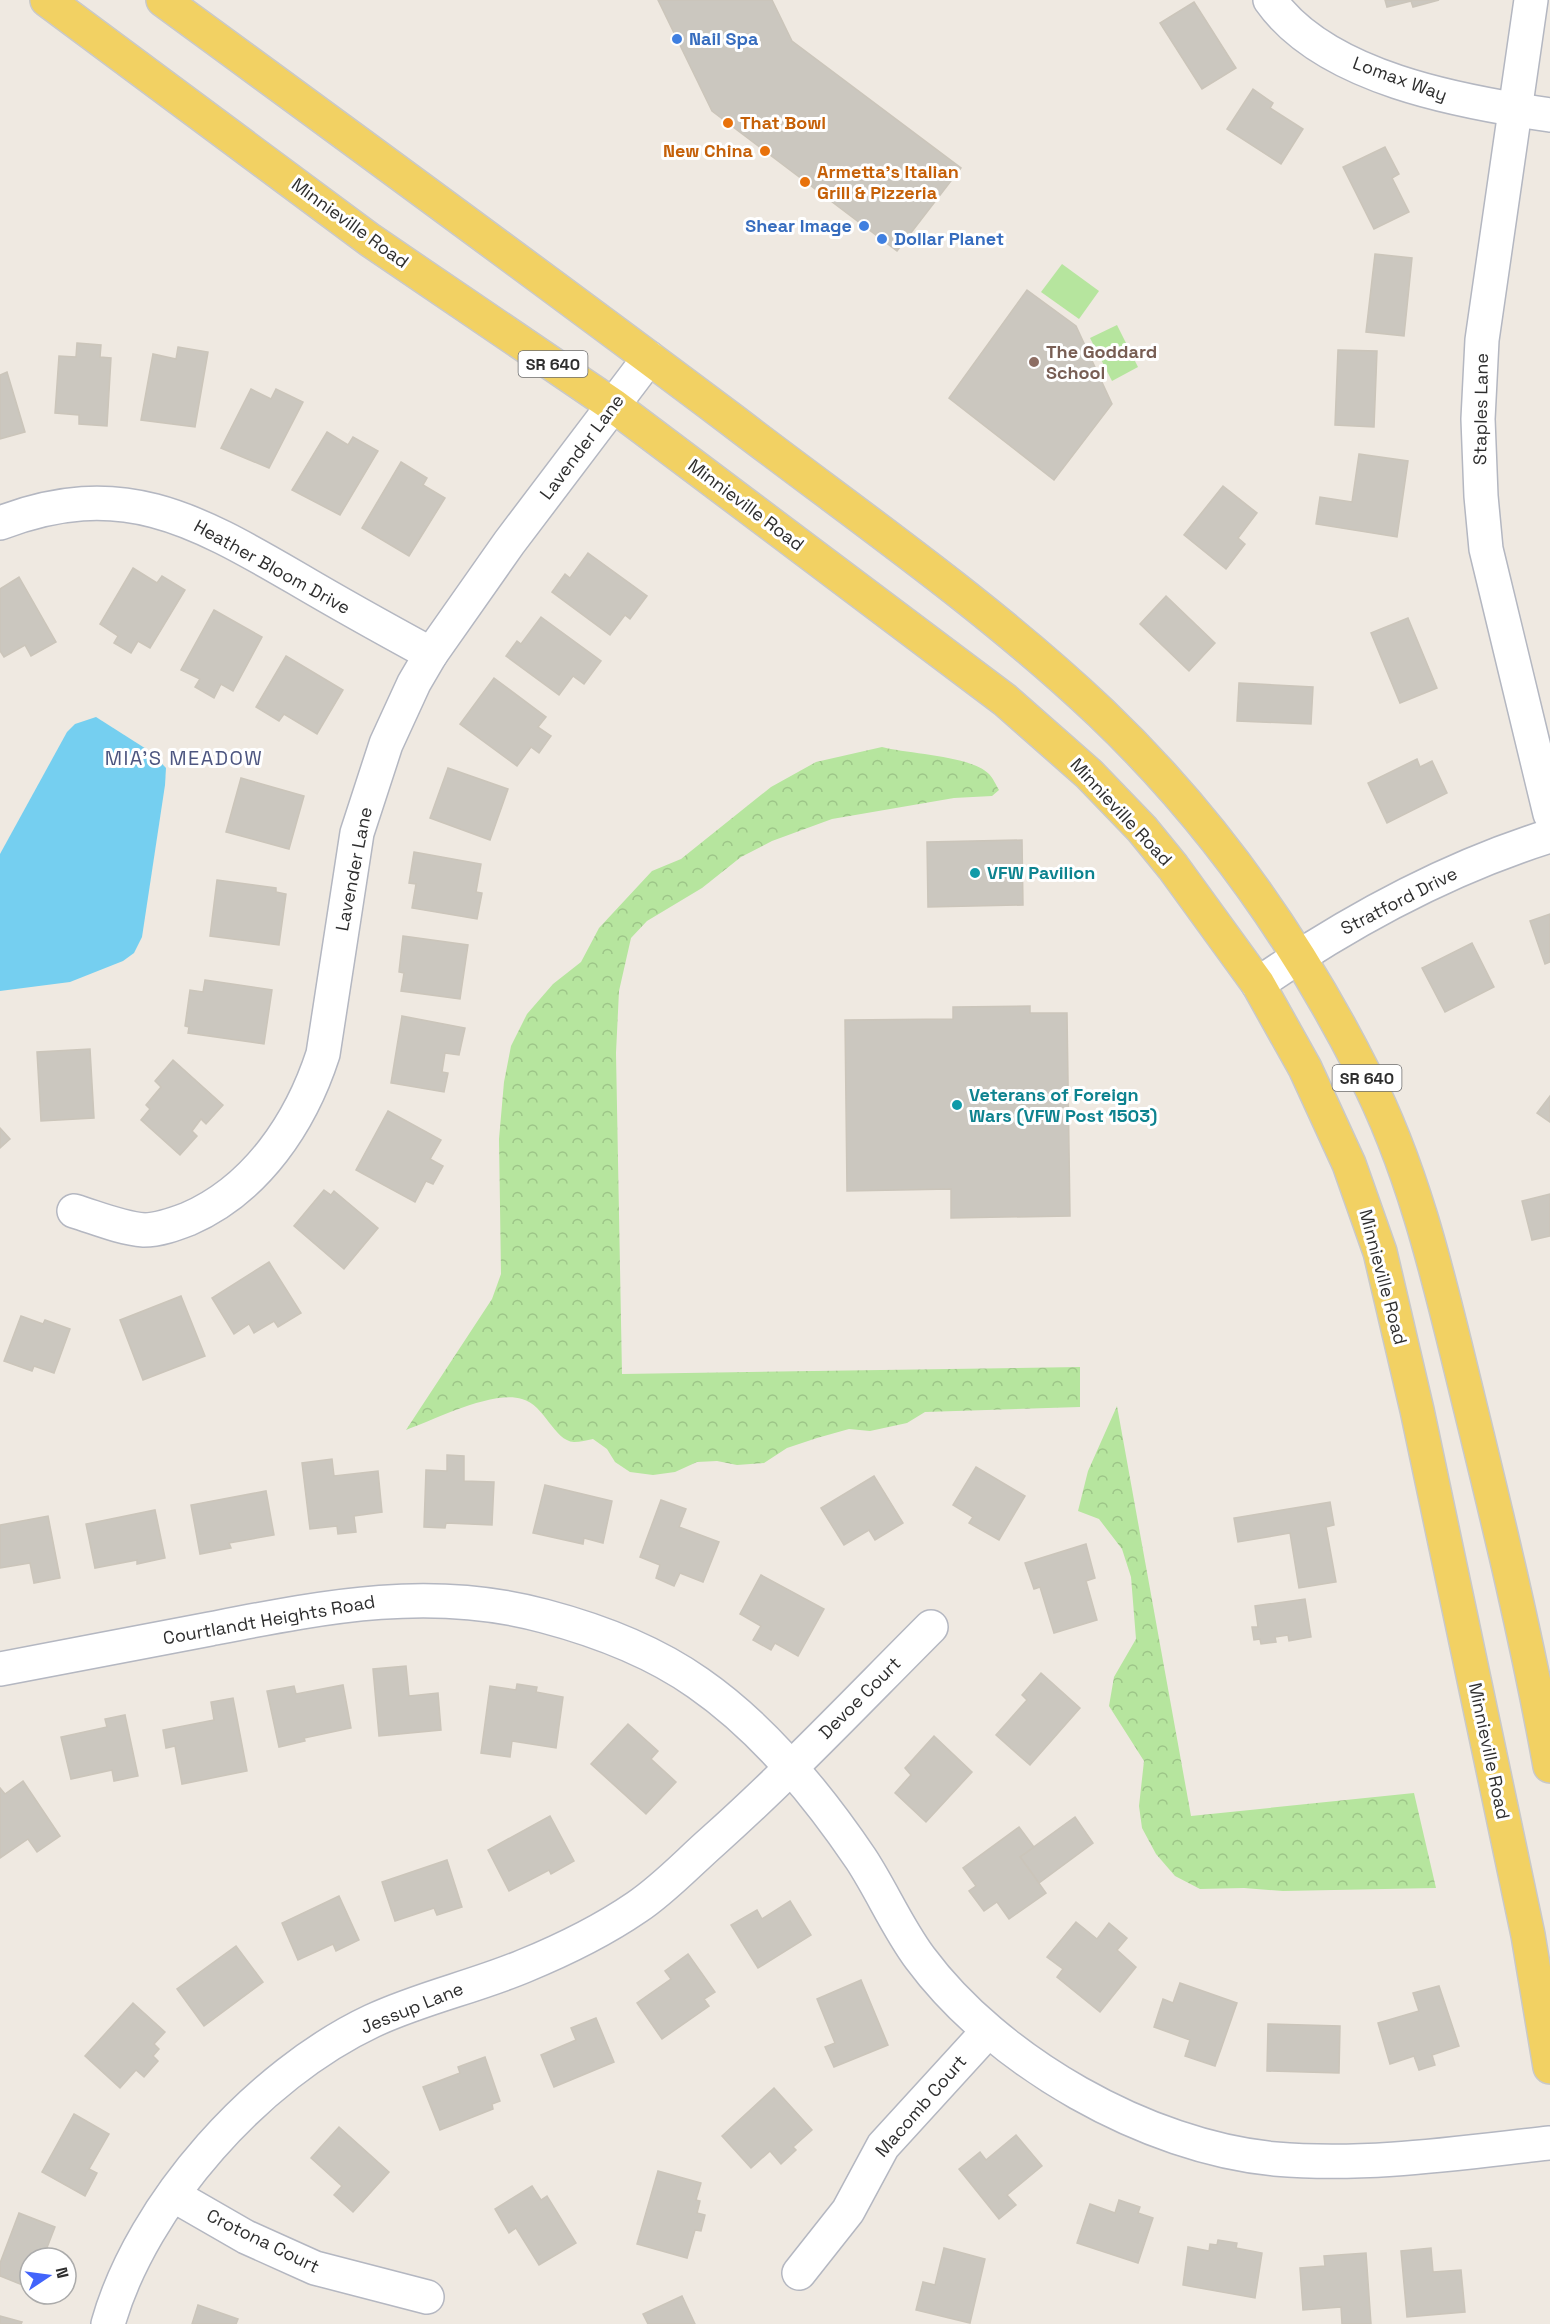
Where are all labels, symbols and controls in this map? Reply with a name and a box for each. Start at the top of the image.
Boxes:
place label: Nail Spa [689,27,759,50]
marker: Nail Spa [670,32,684,46]
street label: Lomax Way [1350,51,1450,106]
place label: That Bowl [740,111,826,134]
marker: That Bowl [721,116,735,130]
place label: New China [663,139,754,162]
marker: New China [758,144,772,158]
place label: Armetta's Italian Grill & Pizzeria [817,160,959,204]
street label: Minnieville Road [287,172,413,273]
marker: Armetta's Italian Grill & Pizzeria [798,175,812,189]
place label: Shear Image [745,214,852,237]
marker: Shear Image [857,219,871,233]
place label: Dollar Planet [894,227,1004,250]
marker: Dollar Planet [875,232,889,246]
place label: The Goddard School [1046,340,1157,384]
road number: SR 640 [518,351,588,377]
street label: Staples Lane [1468,353,1493,465]
marker: The Goddard School [1027,355,1041,369]
street label: Lavender Lane [534,389,629,504]
street label: Minnieville Road [684,454,809,556]
street label: Heather Bloom Drive [190,514,355,619]
district label: MIA'S MEADOW [105,745,263,771]
street label: Minnieville Road [1066,753,1177,870]
street label: Lavender Lane [330,805,377,933]
place label: VFW Pavilion [987,861,1095,884]
street label: Stratford Drive [1337,861,1461,940]
marker: VFW Pavilion [968,866,982,880]
road number: SR 640 [1332,1065,1402,1091]
place label: Veterans of Foreign Wars (VFW Post 1503) [969,1083,1157,1127]
marker: Veterans of Foreign Wars (VFW Post 1503) [950,1098,964,1112]
street label: Minnieville Road [1354,1207,1413,1347]
street label: Courtlandt Heights Road [161,1590,377,1649]
street label: Devoe Court [814,1652,906,1744]
street label: Minnieville Road [1464,1680,1515,1821]
street label: Jessup Lane [357,1976,467,2039]
street label: Macomb Court [870,2050,971,2162]
street label: Crotona Court [203,2203,323,2278]
north arrow [18,2246,78,2306]
text: N [51,2265,74,2280]

